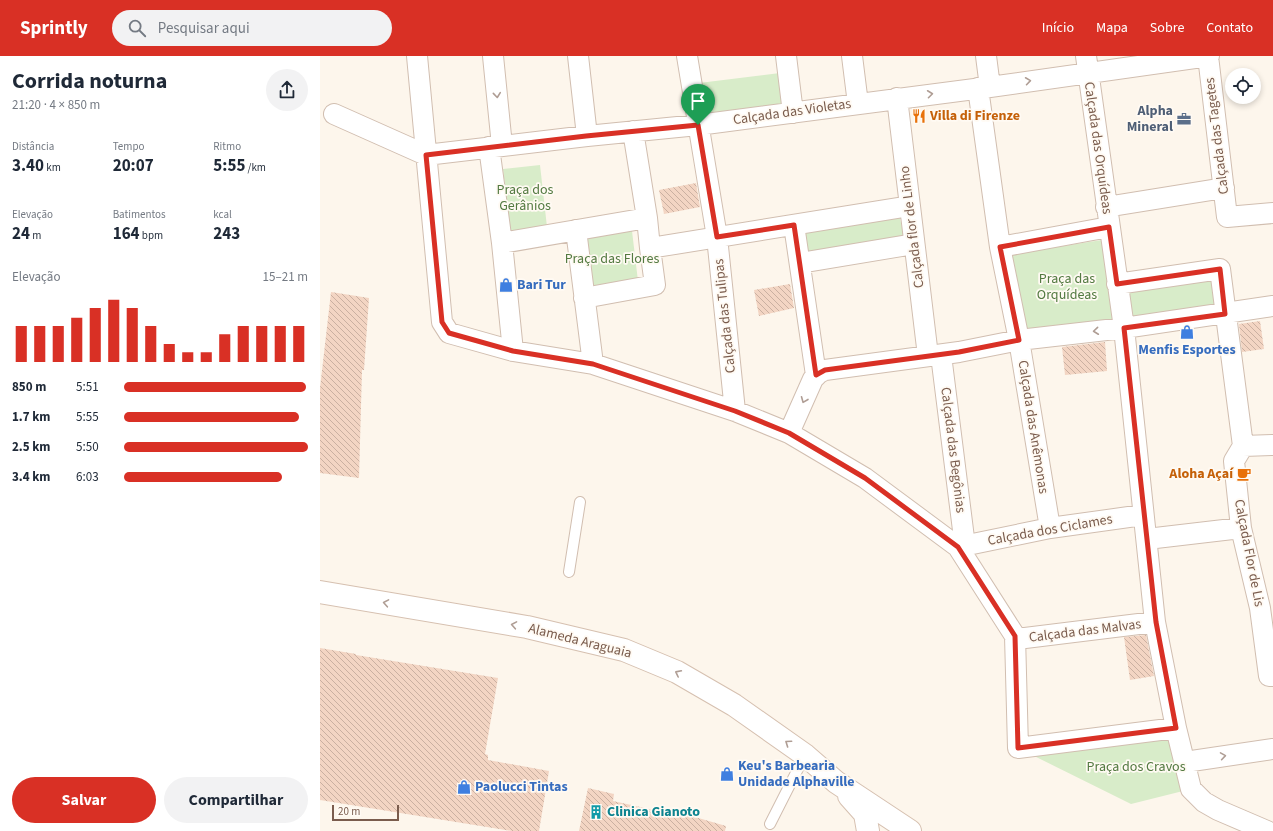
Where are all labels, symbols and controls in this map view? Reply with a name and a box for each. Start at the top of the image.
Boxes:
search box [112,10,392,46]
text: Sprintly [20,15,88,42]
icon: search [126,17,148,39]
text: Pesquisar aqui [158,18,250,39]
text: Início [1042,18,1074,38]
text: Mapa [1096,18,1128,38]
text: Sobre [1150,18,1184,38]
text: Contato [1206,18,1253,38]
text: Corrida noturna [12,65,167,97]
map controls [1225,68,1261,104]
button: locate [1225,68,1261,104]
button: share [266,69,308,111]
street label: Calçada das Tagetes [1200,76,1234,196]
one-way arrow [1025,77,1031,86]
street label: Calçada das Orquídeas [1079,81,1117,216]
pin [681,84,715,125]
icon: arrive [687,90,709,112]
one-way arrow [927,90,933,99]
one-way arrow [492,92,501,98]
street label: Calçada das Violetas [732,94,852,130]
text: 21:20 · 4 × 850 m [12,96,100,114]
place label: Alpha Mineral [1127,101,1173,137]
place label: Villa di Firenze [929,106,1020,126]
restaurant icon: Villa di Firenze [911,108,927,124]
office icon: Alpha Mineral [1176,111,1192,127]
text: Distância [12,139,54,154]
text: Tempo [113,139,144,154]
text: Ritmo [213,139,241,154]
text: 3.40 [12,154,44,178]
text: 20:07 [113,154,154,178]
text: 5:55 [213,154,245,178]
text: km [44,160,61,175]
text: /km [245,160,266,175]
street label: Calçada flor de Linho [895,165,929,289]
park label: Praça dos Gerânios [497,180,554,216]
text: Elevação [12,207,53,222]
text: Batimentos [113,207,166,222]
text: kcal [213,207,232,222]
text: 24 [12,222,30,246]
text: 164 [113,222,140,246]
text: 243 [213,222,240,246]
text: m [30,228,41,243]
text: bpm [140,228,163,243]
park label: Praça das Flores [565,249,659,269]
street label: Calçada das Tulipas [709,258,741,374]
text: Elevação [12,268,60,286]
text: 15–21 m [263,268,308,286]
park label: Praça das Orquídeas [1037,269,1097,305]
place label: Bari Tur [517,275,566,295]
shop icon: Bari Tur [498,277,514,293]
shop icon: Menfis Esportes [1179,324,1195,340]
one-way arrow [1093,326,1099,335]
place label: Menfis Esportes [1138,340,1236,360]
street label: Calçada das Anêmonas [1013,359,1053,495]
text: 850 m [12,378,46,396]
text: 5:51 [76,378,99,396]
street label: Calçada das Begônias [935,386,971,514]
one-way arrow [801,396,809,403]
text: 1.7 km [12,408,51,426]
text: 5:55 [76,408,99,426]
text: 2.5 km [12,438,51,456]
text: 5:50 [76,438,99,456]
place label: Aloha Açaí [1168,464,1234,484]
cafe icon: Aloha Açaí [1236,466,1252,482]
text: 3.4 km [12,468,51,486]
text: 6:03 [76,468,99,486]
street label: Calçada Flor de Lis [1229,498,1269,608]
street label: Calçada dos Ciclames [986,509,1114,551]
one-way arrow [382,599,389,608]
street label: Calçada das Malvas [1028,614,1142,648]
street label: Alameda Araguaia [526,618,634,664]
one-way arrow [511,621,517,630]
one-way arrow [675,670,682,678]
one-way arrow [785,740,792,748]
one-way arrow [1220,752,1226,761]
place label: Keu's Barbearia Unidade Alphaville [738,756,855,792]
park label: Praça dos Cravos [1086,757,1186,777]
shop icon: Keu's Barbearia Unidade Alphaville [719,766,735,782]
button: Salvar [12,777,156,823]
button: Compartilhar [164,777,308,823]
place label: Paolucci Tintas [475,777,568,797]
shop icon: Paolucci Tintas [456,779,472,795]
place label: Clinica Gianoto [607,802,700,822]
scale bar [332,803,399,822]
text: 20 m [338,804,360,819]
building icon: Clinica Gianoto [588,804,604,820]

